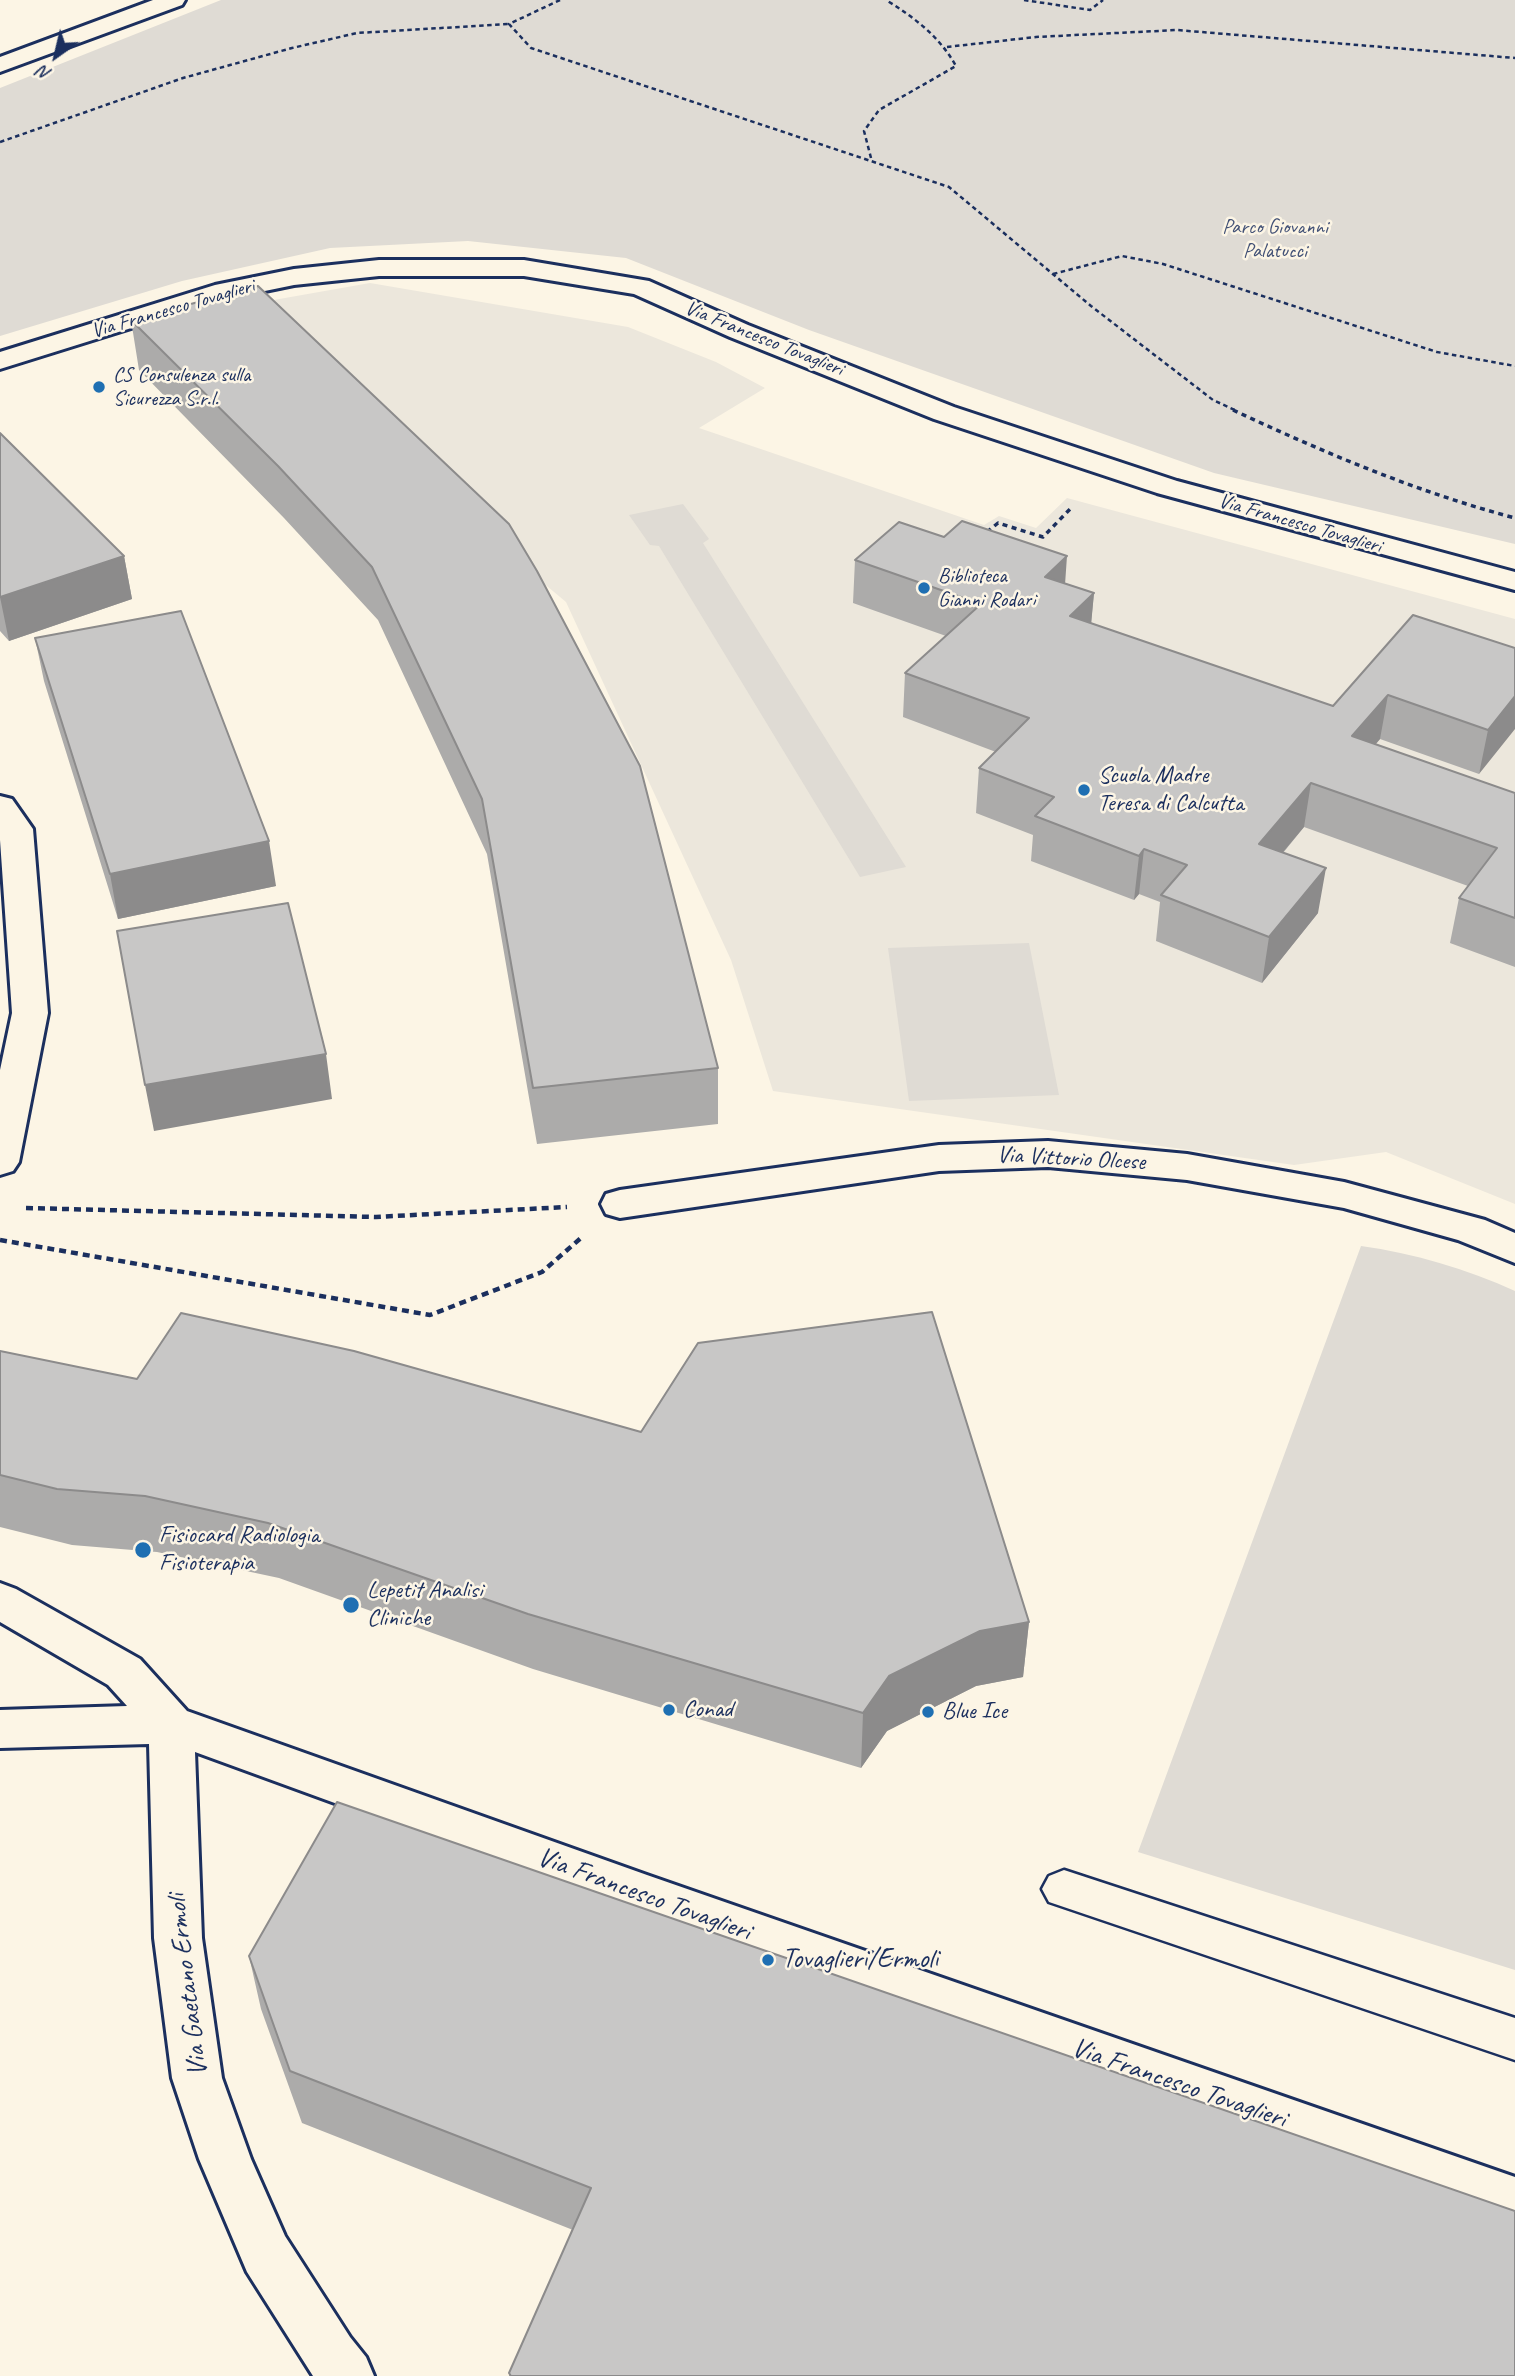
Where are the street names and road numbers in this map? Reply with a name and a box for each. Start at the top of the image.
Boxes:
street label: Via Francesco Tovaglieri [88,274,258,344]
street label: Via Francesco Tovaglieri [681,296,847,382]
street label: Via Francesco Tovaglieri [1215,489,1385,559]
street label: Via Vittorio Olcese [996,1141,1146,1177]
street label: Via Francesco Tovaglieri [533,1841,755,1949]
street label: Via Gaetano Ermoli [160,1892,216,2078]
street label: Via Francesco Tovaglieri [1067,2032,1291,2136]

